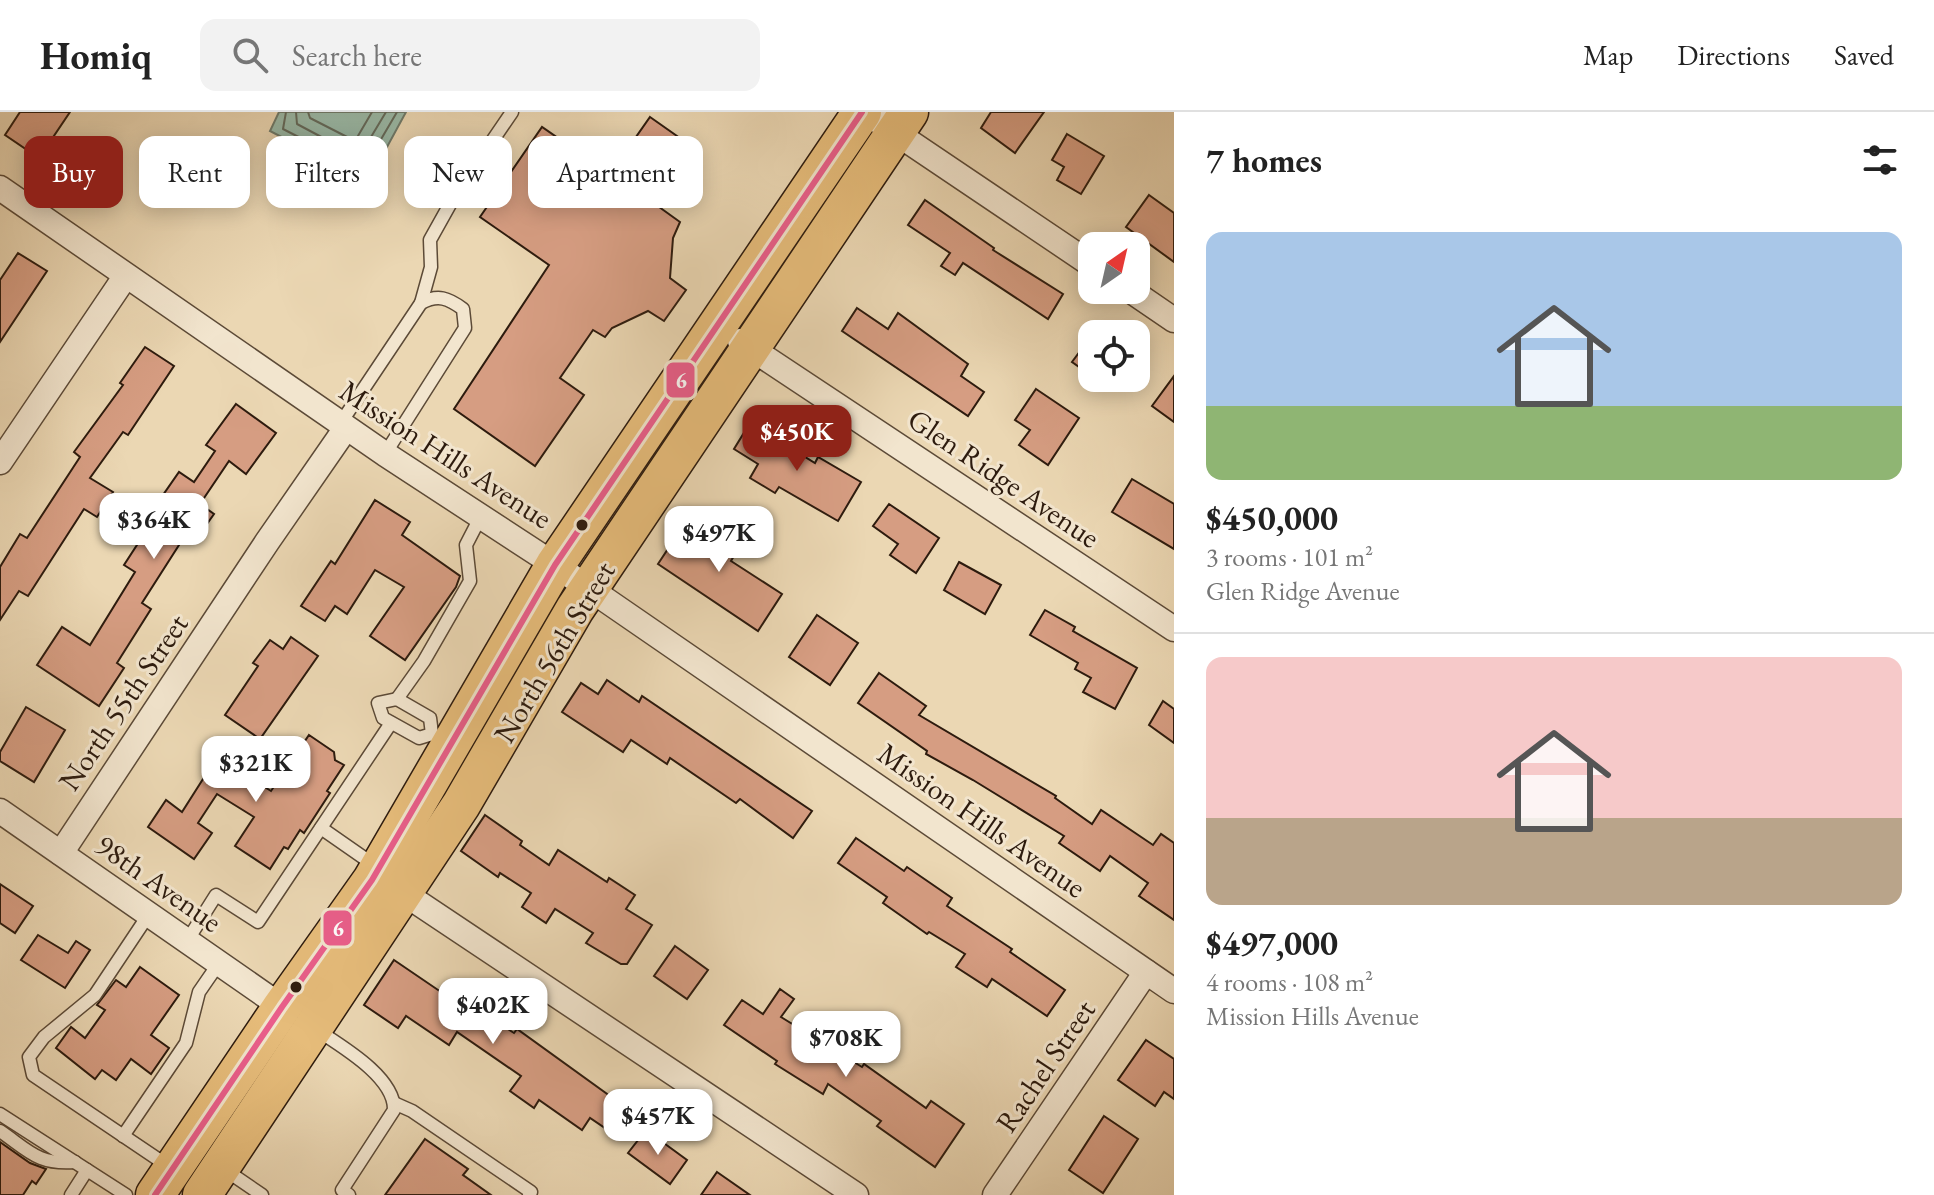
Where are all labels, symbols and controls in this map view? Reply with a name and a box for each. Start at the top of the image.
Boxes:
search box [200,19,760,91]
text: Homiq [40,31,152,80]
icon: search [228,33,272,77]
text: Search here [292,36,422,75]
text: Map [1583,37,1633,73]
text: Directions [1677,37,1790,73]
text: Saved [1834,37,1894,73]
chip: Buy [24,136,123,208]
chip: Rent [139,136,250,208]
chip: Filters [266,136,388,208]
chip: New [404,136,512,208]
chip: Apartment [528,136,703,208]
text: 7 homes [1206,138,1322,182]
icon: filters [1858,138,1902,182]
north arrow [1078,232,1150,304]
map controls [1078,232,1150,392]
icon: home [1482,284,1626,428]
button: locate [1078,320,1150,392]
line badge: 6 [665,361,696,399]
text: 6 [675,366,687,395]
street label: Mission Hills Avenue [332,371,560,537]
street label: Glen Ridge Avenue [900,399,1108,557]
pin: $450K [741,405,853,473]
text: $450K [760,414,834,448]
pin: $364K [98,493,210,561]
text: $450,000 [1206,496,1338,540]
text: $364K [117,502,191,536]
pin: $497K [663,506,775,574]
text: $497K [682,515,756,549]
unlabelled marker [574,517,590,533]
text: 3 rooms · 101 m² [1206,540,1373,574]
street label: North 56th Street [484,554,624,750]
text: Glen Ridge Avenue [1206,574,1400,608]
street label: North 55th Street [49,606,197,798]
icon: home [1482,709,1626,853]
street label: Mission Hills Avenue [870,734,1094,906]
pin: $321K [200,736,312,804]
text: $321K [219,745,293,779]
street label: 98th Avenue [88,825,230,941]
line badge: 6 [322,909,353,947]
text: 6 [332,914,344,943]
text: $497,000 [1206,921,1338,965]
text: 4 rooms · 108 m² [1206,965,1373,999]
pin: $402K [437,978,549,1046]
unlabelled marker [288,979,304,995]
text: $402K [456,987,530,1021]
street label: Rachel Street [986,992,1104,1140]
text: Mission Hills Avenue [1206,999,1419,1033]
pin: $708K [790,1011,902,1079]
text: $708K [809,1020,883,1054]
pin: $457K [602,1089,714,1157]
text: $457K [621,1098,695,1132]

